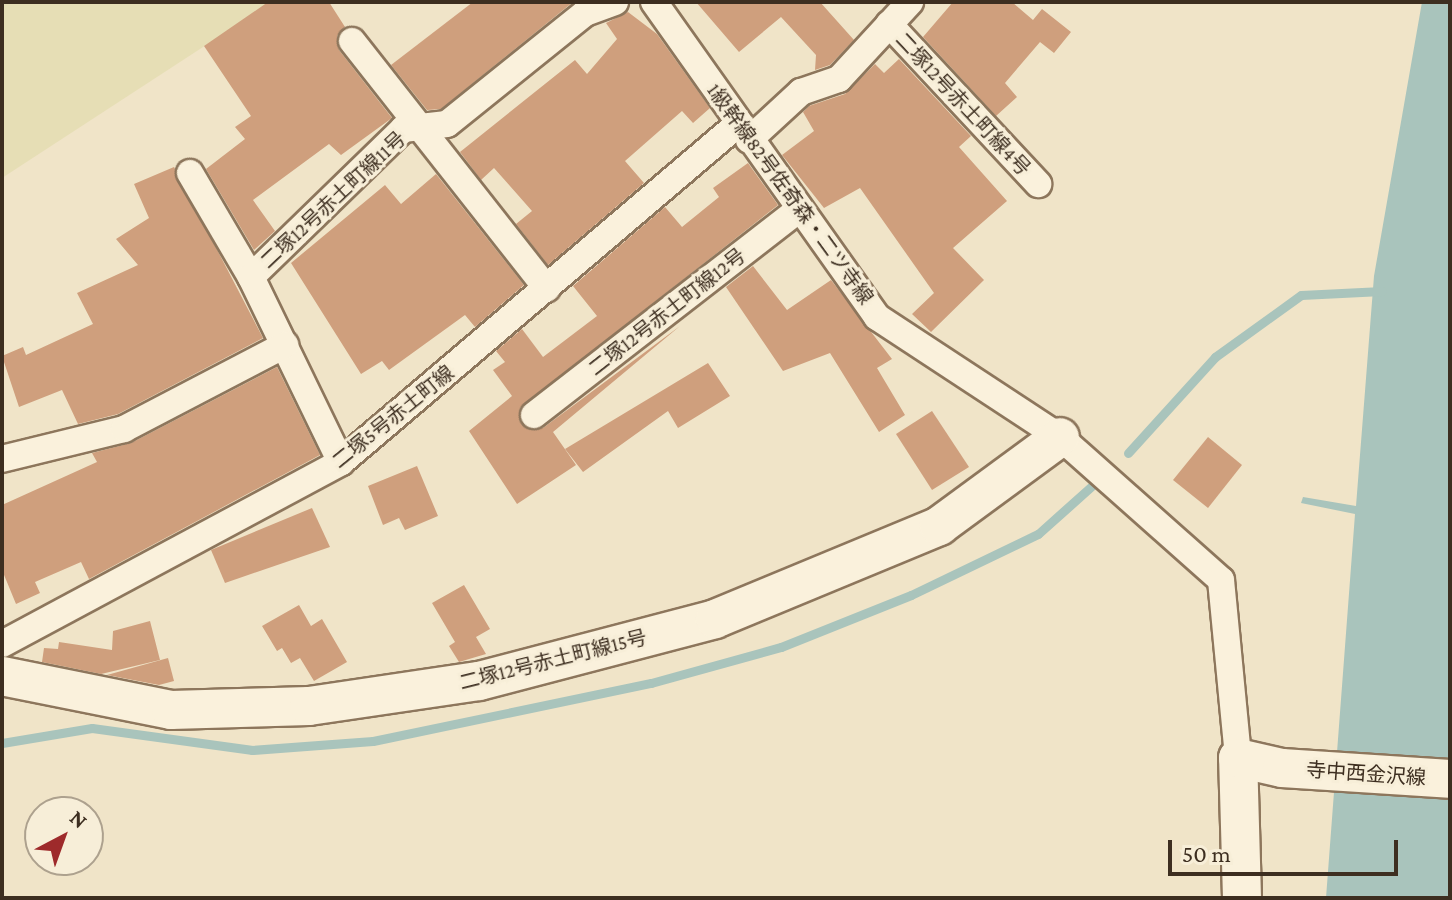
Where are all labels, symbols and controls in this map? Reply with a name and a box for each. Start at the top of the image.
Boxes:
street label: 二塚12号赤土町線4号 [891,28,1035,180]
street label: 1級幹線82号佐奇森・二ツ寺線 [702,79,878,309]
street label: 二塚12号赤土町線11号 [256,127,410,273]
street label: 二塚12号赤土町線12号 [584,243,750,381]
street label: 二塚5号赤土町線 [327,361,459,473]
street label: 二塚12号赤土町線15号 [457,625,649,695]
street label: 寺中西金沢線 [1305,758,1427,790]
north arrow [24,796,104,876]
text: N [65,805,93,833]
scale bar [1172,824,1402,874]
text: 50 m [1182,840,1231,867]

